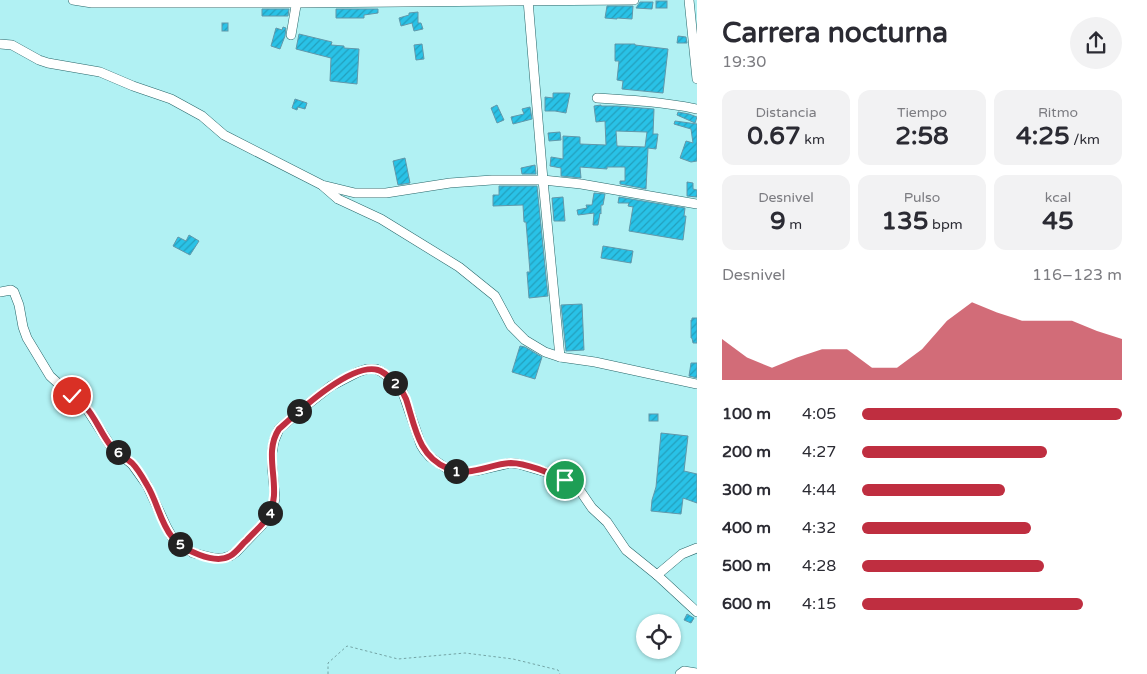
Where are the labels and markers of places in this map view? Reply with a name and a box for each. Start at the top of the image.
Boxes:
pin: 2 [382,370,408,396]
pin [51,375,93,417]
pin: 3 [286,398,312,424]
pin: 6 [106,440,130,464]
pin: 1 [444,458,468,484]
pin [544,459,586,501]
pin: 4 [258,500,282,526]
pin: 5 [168,532,192,556]

